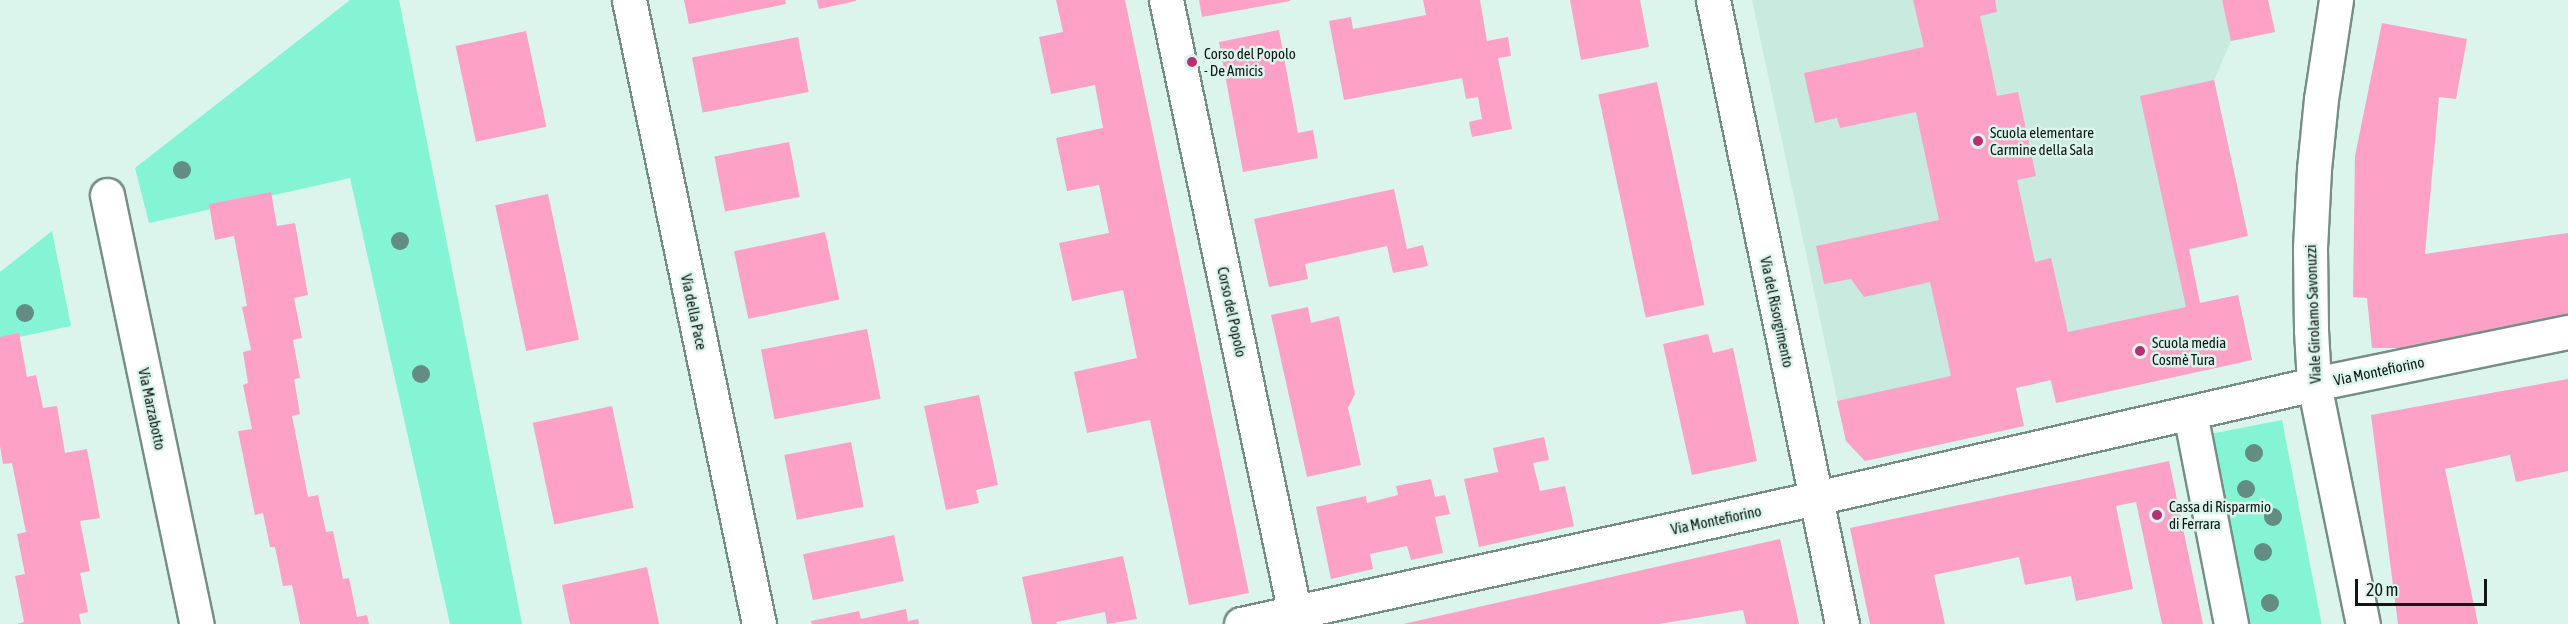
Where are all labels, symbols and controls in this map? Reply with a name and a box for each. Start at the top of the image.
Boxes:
place label: Corso del Popolo - De Amicis [1204,44,1296,79]
marker: Corso del Popolo - De Amicis [1185,55,1199,69]
place label: Scuola elementare Carmine della Sala [1990,123,2094,158]
marker: Scuola elementare Carmine della Sala [1971,134,1985,148]
street label: Viale Girolamo Savonuzzi [2302,244,2324,384]
street label: Via del Risorgimento [1756,255,1798,369]
street label: Corso del Popolo [1214,265,1250,359]
street label: Via della Pace [677,272,711,352]
place label: Scuola media Cosmè Tura [2152,333,2226,368]
marker: Scuola media Cosmè Tura [2133,344,2147,358]
street label: Via Montefiorino [2332,353,2426,389]
street label: Via Marzabotto [135,366,169,452]
place label: Cassa di Risparmio di Ferrara [2169,497,2271,532]
street label: Via Montefiorino [1669,502,1763,538]
marker: Cassa di Risparmio di Ferrara [2150,508,2164,522]
scale bar [2358,567,2490,605]
text: 20 m [2366,579,2398,600]

